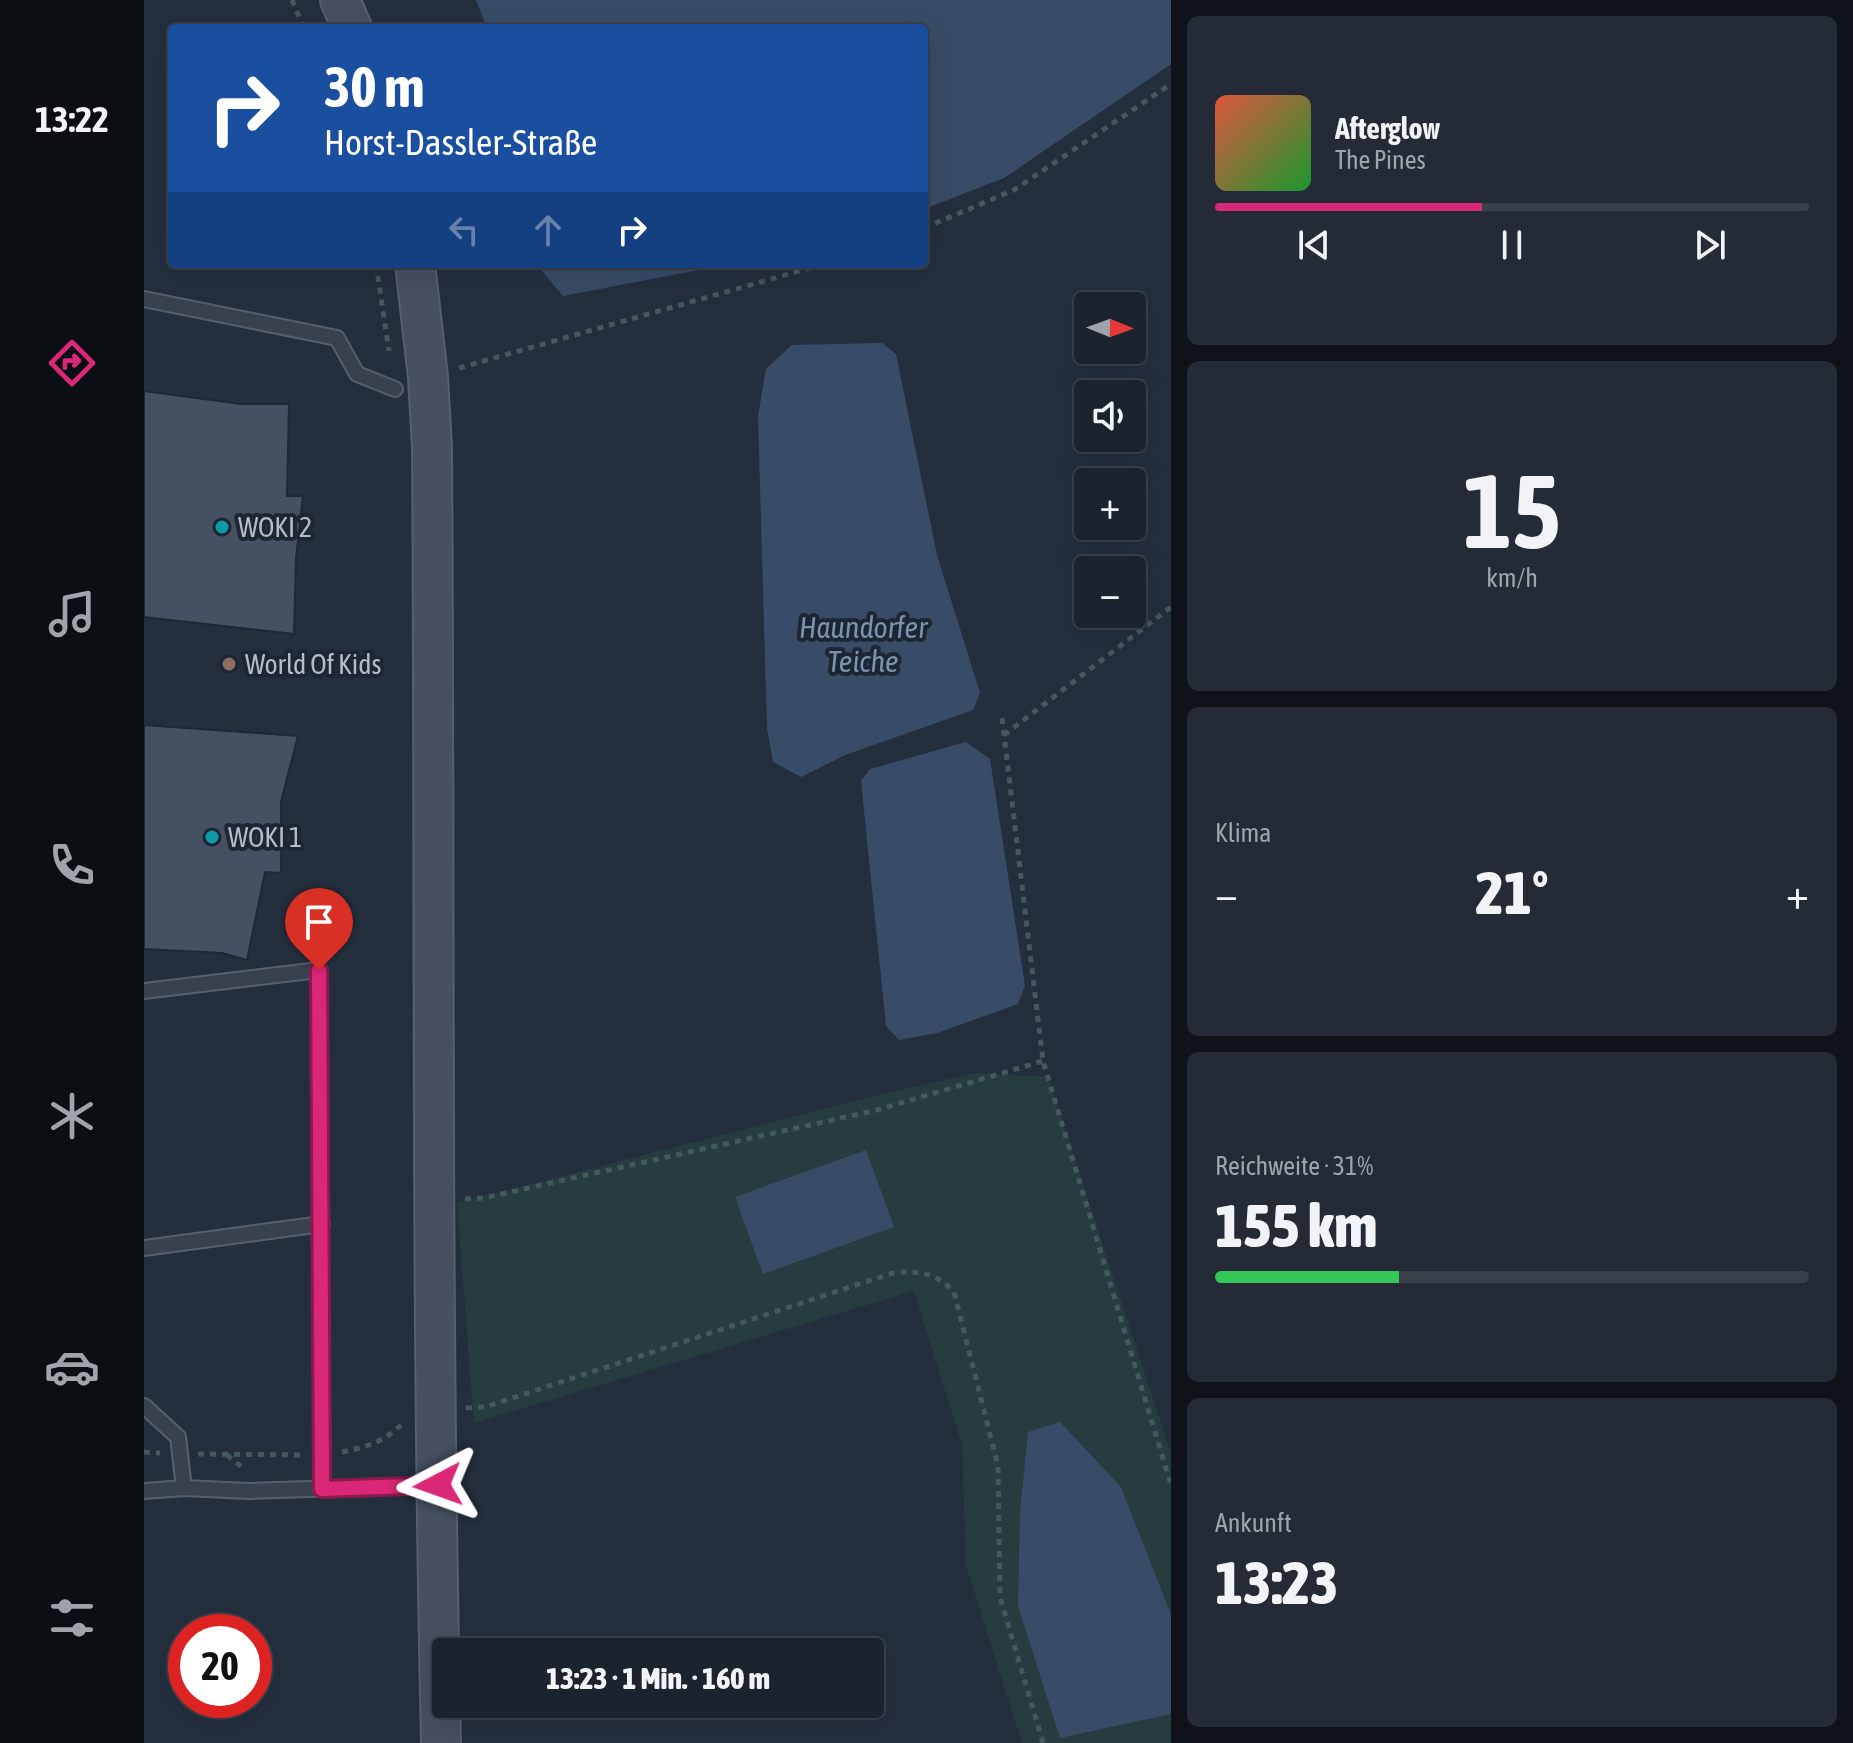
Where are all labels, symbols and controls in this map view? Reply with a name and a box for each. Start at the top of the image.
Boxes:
text: 30 m [324,55,425,119]
icon: right [192,56,296,160]
text: 13:22 [35,98,109,140]
text: Afterglow [1335,111,1440,145]
text: Horst-Dassler-Straße [324,121,597,163]
text: The Pines [1335,145,1426,175]
icon: left [442,208,486,252]
icon: ahead [526,208,570,252]
icon: right [610,208,654,252]
icon: previous [1292,223,1336,267]
icon: pause [1490,223,1534,267]
icon: next [1688,223,1732,267]
north arrow [1074,292,1146,364]
map controls [1074,292,1146,628]
icon: directions [44,335,100,391]
button: sound [1074,380,1146,452]
text: 15 [1463,451,1561,570]
button: + [1074,468,1146,540]
place label: WOKI 2 [238,511,312,543]
marker: WOKI 2 [213,518,231,536]
button: − [1074,556,1146,628]
text: km/h [1486,563,1538,593]
icon: music [44,586,100,642]
water label: Haundorfer Teiche [799,610,928,678]
place label: World Of Kids [245,648,381,680]
marker: World Of Kids [220,655,238,673]
text: Klima [1215,818,1271,848]
place label: WOKI 1 [228,821,302,853]
marker: WOKI 1 [203,828,221,846]
icon: phone [44,837,100,893]
text: 21° [1476,858,1548,927]
text: − [1215,868,1238,918]
text: + [1786,868,1809,918]
pin [285,888,353,970]
icon: arrive [297,900,341,944]
icon: climate [44,1088,100,1144]
text: Reichweite · 31% [1215,1151,1373,1181]
text: 155 km [1215,1191,1377,1260]
icon: car [44,1339,100,1395]
position arrow [396,1443,480,1527]
text: Ankunft [1215,1508,1292,1538]
text: 13:23 [1215,1548,1338,1617]
icon: filters [44,1590,100,1646]
speed limit sign: 20 [168,1614,272,1718]
text: 13:23 · 1 Min. · 160 m [546,1661,770,1695]

